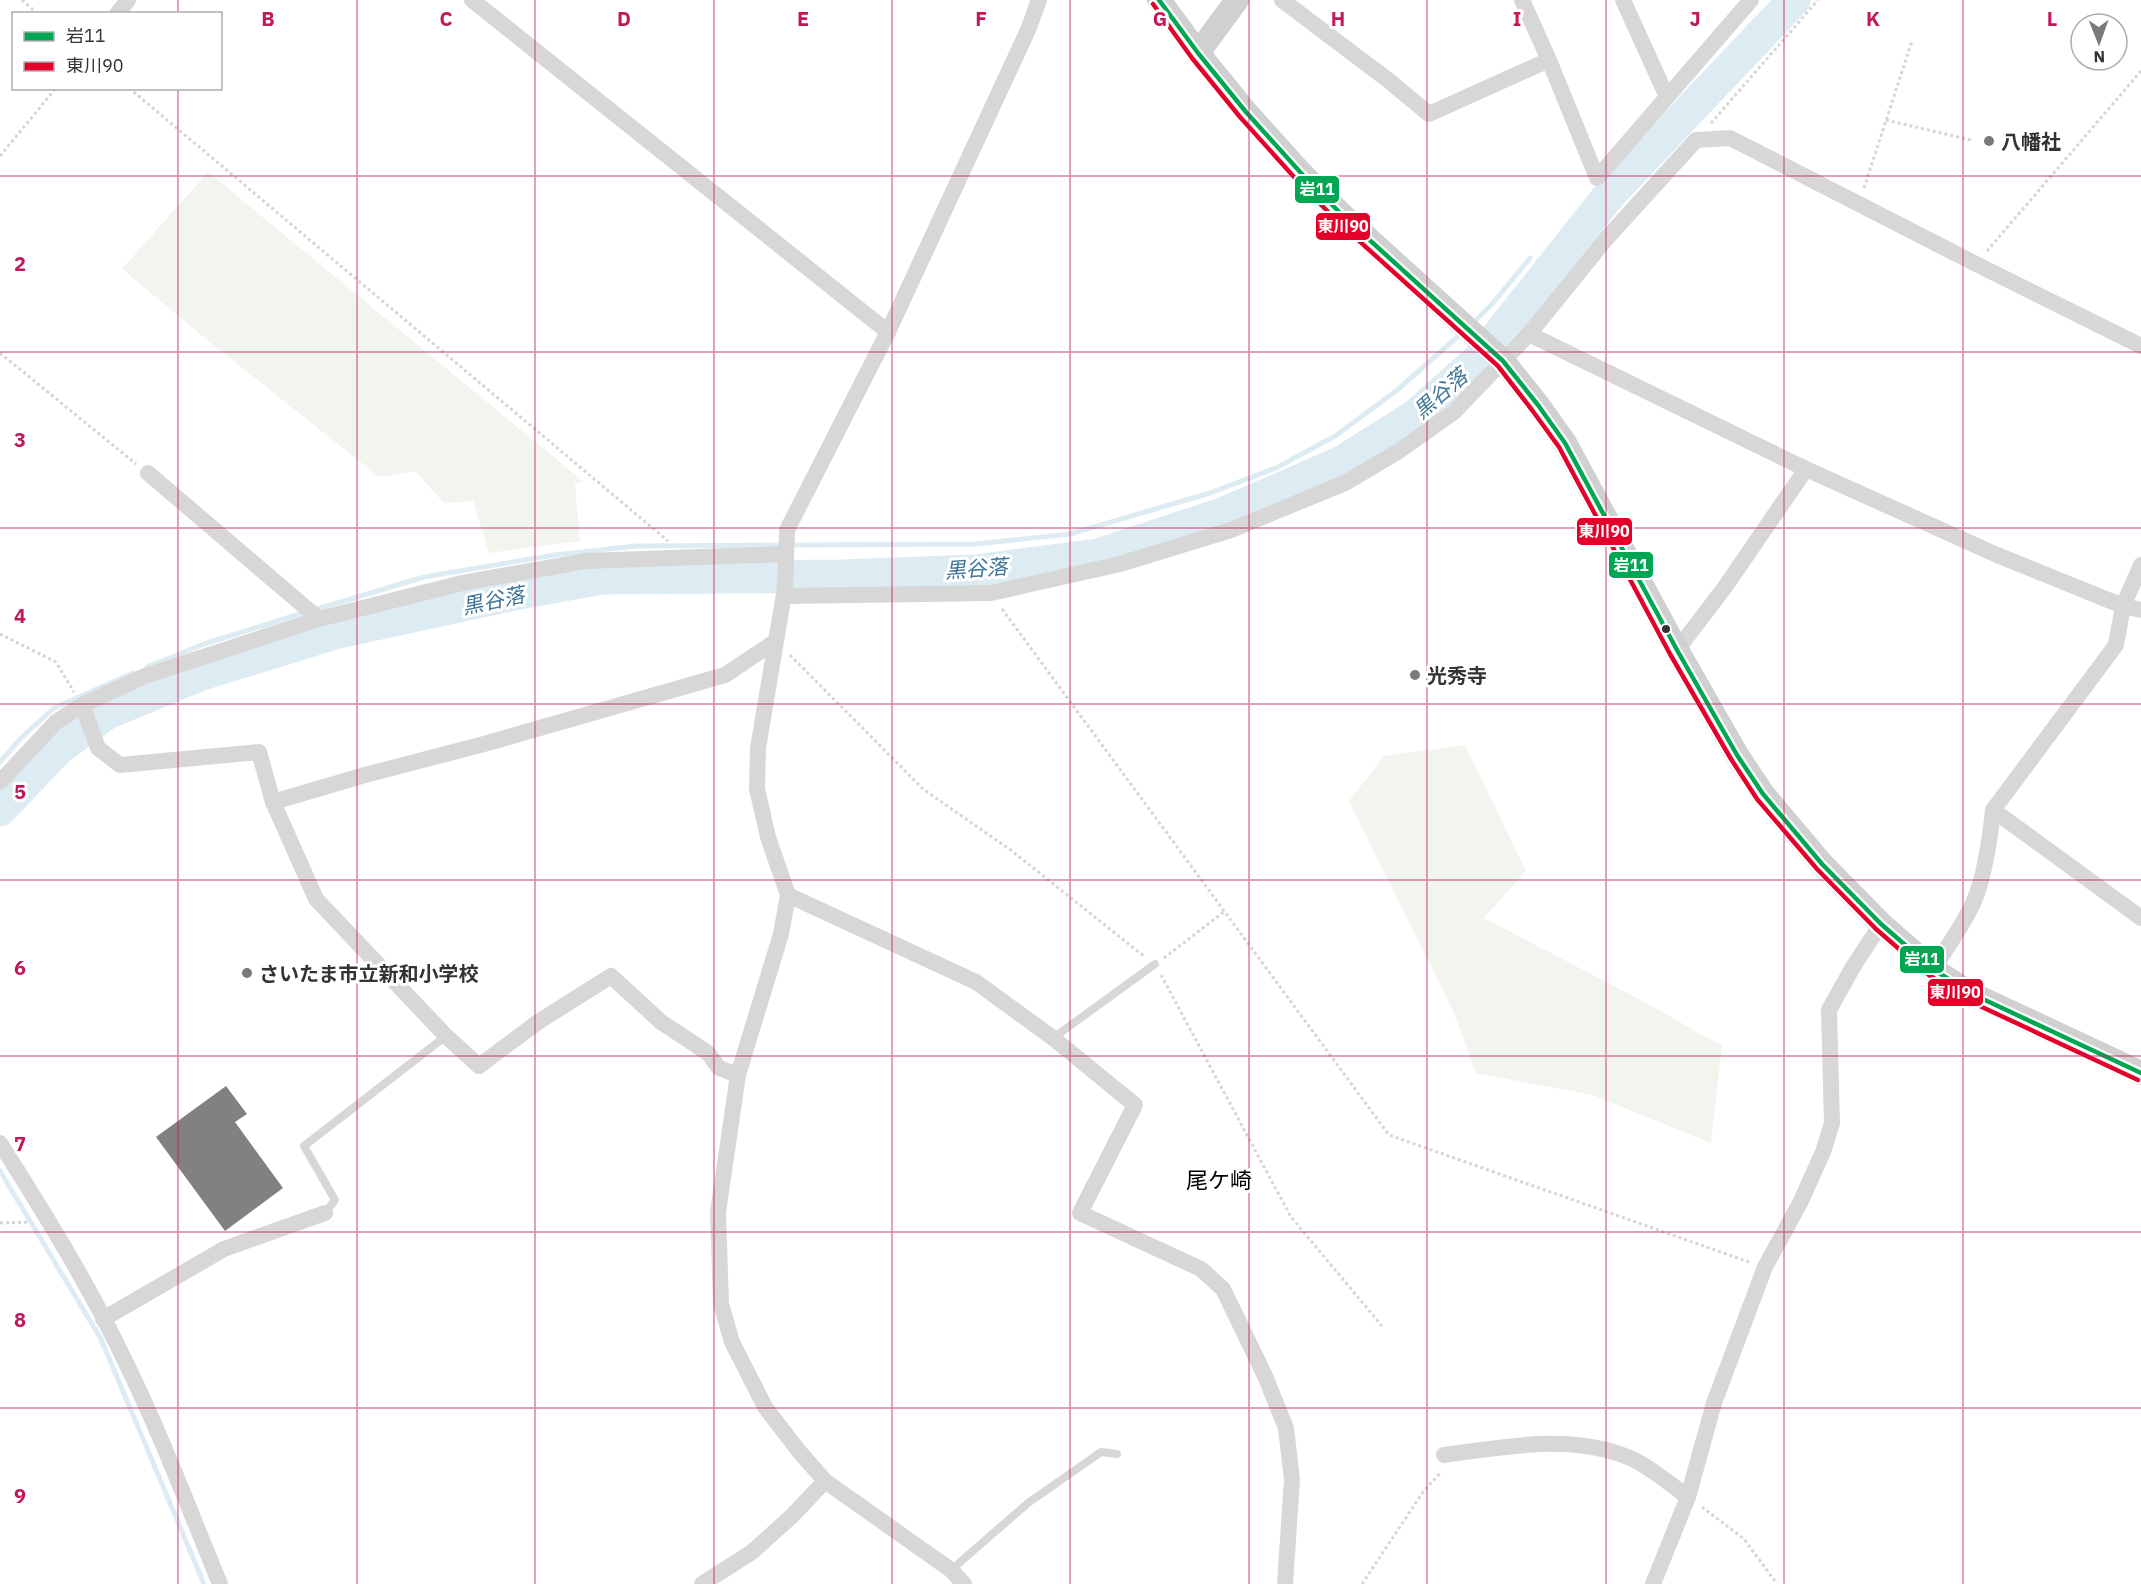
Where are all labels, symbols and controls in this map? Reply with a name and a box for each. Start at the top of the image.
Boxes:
text: B [261,5,275,32]
text: C [439,5,453,32]
text: D [617,5,631,32]
text: E [797,5,809,32]
text: F [975,5,987,32]
text: G [1153,5,1167,32]
text: H [1331,5,1345,32]
text: I [1513,5,1521,32]
text: J [1689,5,1701,32]
text: K [1866,5,1880,32]
text: L [2047,5,2057,32]
legend [12,12,222,90]
north arrow [2069,12,2129,72]
text: 岩11 [66,24,106,47]
text: N [2093,47,2105,67]
text: 東川90 [66,54,124,77]
place label: 八幡社 [2001,128,2061,155]
marker: 八幡社 [1982,134,1996,148]
line badge: 岩11 [1294,175,1340,204]
text: 岩11 [1299,179,1335,199]
line badge: 東川90 [1315,212,1371,241]
text: 東川90 [1317,216,1369,236]
text: 2 [14,250,26,277]
water label: 黒谷落 [1407,360,1475,424]
text: 3 [14,426,26,453]
line badge: 東川90 [1576,517,1633,546]
text: 東川90 [1578,521,1630,541]
line badge: 岩11 [1608,551,1654,579]
water label: 黒谷落 [944,552,1011,584]
text: 岩11 [1613,555,1649,575]
water label: 黒谷落 [459,579,530,620]
text: 4 [14,602,26,629]
unlabelled marker [1660,623,1672,635]
place label: 光秀寺 [1427,662,1487,689]
marker: 光秀寺 [1408,668,1422,682]
text: 5 [14,778,26,805]
line badge: 岩11 [1899,945,1945,974]
text: 岩11 [1904,949,1940,969]
text: 6 [14,954,26,981]
place label: さいたま市立新和小学校 [259,960,478,987]
marker: さいたま市立新和小学校 [240,966,254,980]
line badge: 東川90 [1927,978,1984,1007]
text: 東川90 [1929,982,1981,1002]
text: 7 [14,1130,26,1157]
district label: 尾ケ崎 [1186,1165,1252,1194]
text: 8 [14,1306,26,1333]
text: 9 [14,1482,26,1509]

